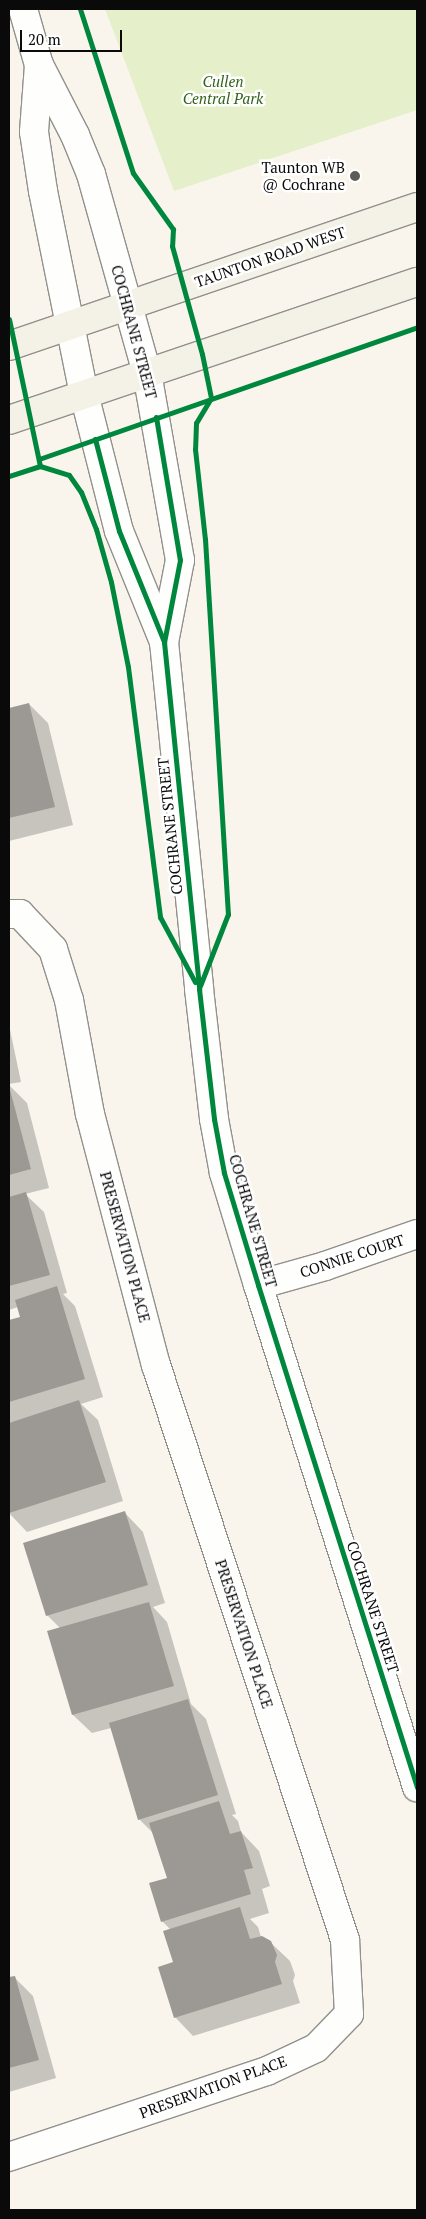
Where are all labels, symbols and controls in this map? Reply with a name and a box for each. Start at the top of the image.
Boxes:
scale bar [22,20,125,52]
text: 20 m [28,29,61,49]
park label: Cullen Central Park [183,72,263,107]
place label: Taunton WB @ Cochrane [261,158,345,193]
marker: Taunton WB @ Cochrane [349,170,361,182]
street label: TAUNTON ROAD WEST [192,223,348,291]
street label: COCHRANE STREET [107,263,161,401]
street label: COCHRANE STREET [154,757,186,895]
street label: COCHRANE STREET [225,1152,281,1290]
street label: PRESERVATION PLACE [96,1170,154,1324]
street label: CONNIE COURT [298,1231,406,1281]
street label: COCHRANE STREET [343,1539,403,1675]
street label: PRESERVATION PLACE [211,1557,277,1711]
street label: PRESERVATION PLACE [137,2052,289,2122]

